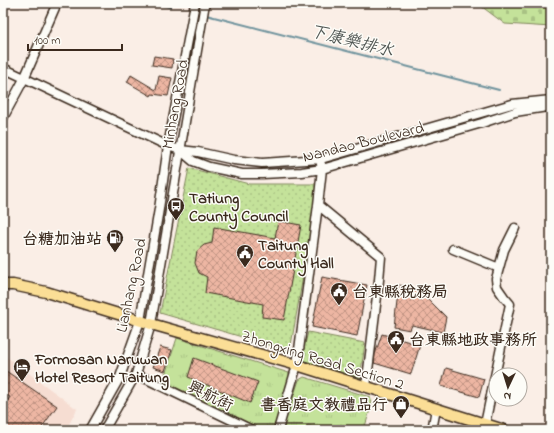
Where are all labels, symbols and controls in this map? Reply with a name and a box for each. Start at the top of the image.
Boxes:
water label: 下康樂排水 [307,19,397,64]
scale bar [28,26,122,52]
text: 100 m [34,32,61,50]
street label: Minhang Road [156,58,196,151]
street label: Nandao Boulevard [300,116,427,170]
place label: Tatiung County Council [189,187,288,230]
bus stop icon: Tatiung County Council [166,196,186,221]
place label: 台糖加油站 [22,228,102,252]
fuel station icon: 台糖加油站 [105,228,125,253]
place label: Taitung County Hall [258,234,334,277]
street label: Lianhang Road [110,236,154,335]
public building icon: Taitung County Hall [235,243,255,268]
public building icon: 台東縣稅務局 [329,281,349,306]
place label: 台東縣稅務局 [352,281,448,305]
street label: Zhongxing Road Section 2 [238,325,407,397]
public building icon: 台東縣地政事務所 [386,329,406,354]
place label: 台東縣地政事務所 [409,329,537,353]
place label: Formosan Naruwan Hotel Resort Taitung [34,348,169,391]
hotel icon: Formosan Naruwan Hotel Resort Taitung [12,357,32,382]
north arrow [488,367,528,407]
street label: 興航街 [183,375,237,418]
text: N [503,388,512,404]
place label: 書香庭文教禮品行 [260,394,388,418]
shop icon: 書香庭文教禮品行 [391,394,411,419]

